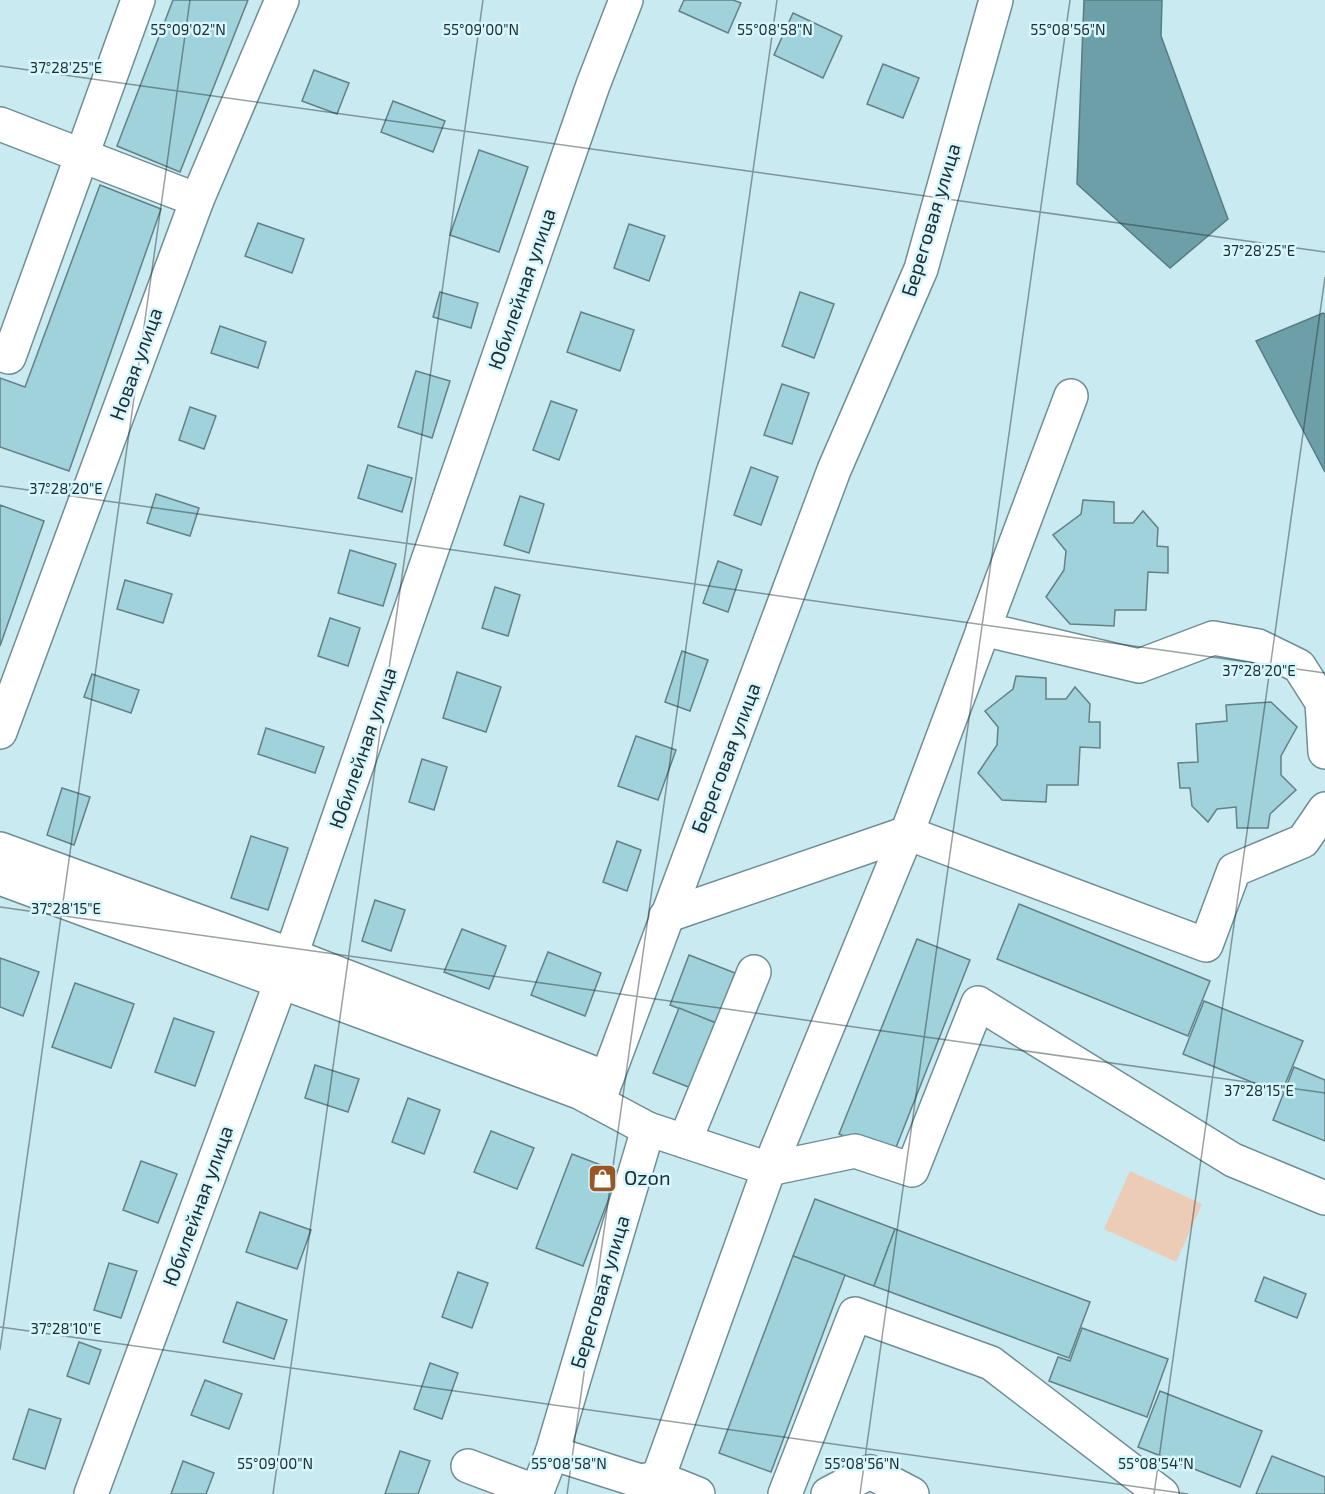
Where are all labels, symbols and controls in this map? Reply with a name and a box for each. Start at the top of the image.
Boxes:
text: 55°09'02"N [150,20,226,38]
text: 55°09'00"N [443,20,519,38]
text: 55°08'58"N [737,20,813,38]
text: 55°08'56"N [1030,20,1106,38]
text: 37°28'25"E [30,58,102,76]
street label: Береговая улица [895,140,966,300]
street label: Юбилейная улица [482,205,561,373]
text: 37°28'25"E [1223,241,1295,259]
street label: Новая улица [104,304,167,424]
text: 37°28'20"E [29,479,103,497]
text: 37°28'20"E [1222,661,1296,679]
street label: Юбилейная улица [323,664,402,832]
street label: Береговая улица [685,679,766,837]
text: 37°28'15"E [31,899,101,917]
text: 37°28'15"E [1224,1081,1294,1099]
street label: Юбилейная улица [157,1122,238,1290]
shop icon: Ozon [587,1162,619,1194]
place label: Ozon [624,1165,671,1189]
street label: Береговая улица [564,1212,635,1372]
text: 37°28'10"E [31,1319,101,1337]
text: 55°09'00"N [237,1454,313,1472]
text: 55°08'58"N [531,1454,607,1472]
text: 55°08'56"N [824,1454,900,1472]
text: 55°08'54"N [1118,1454,1194,1472]

